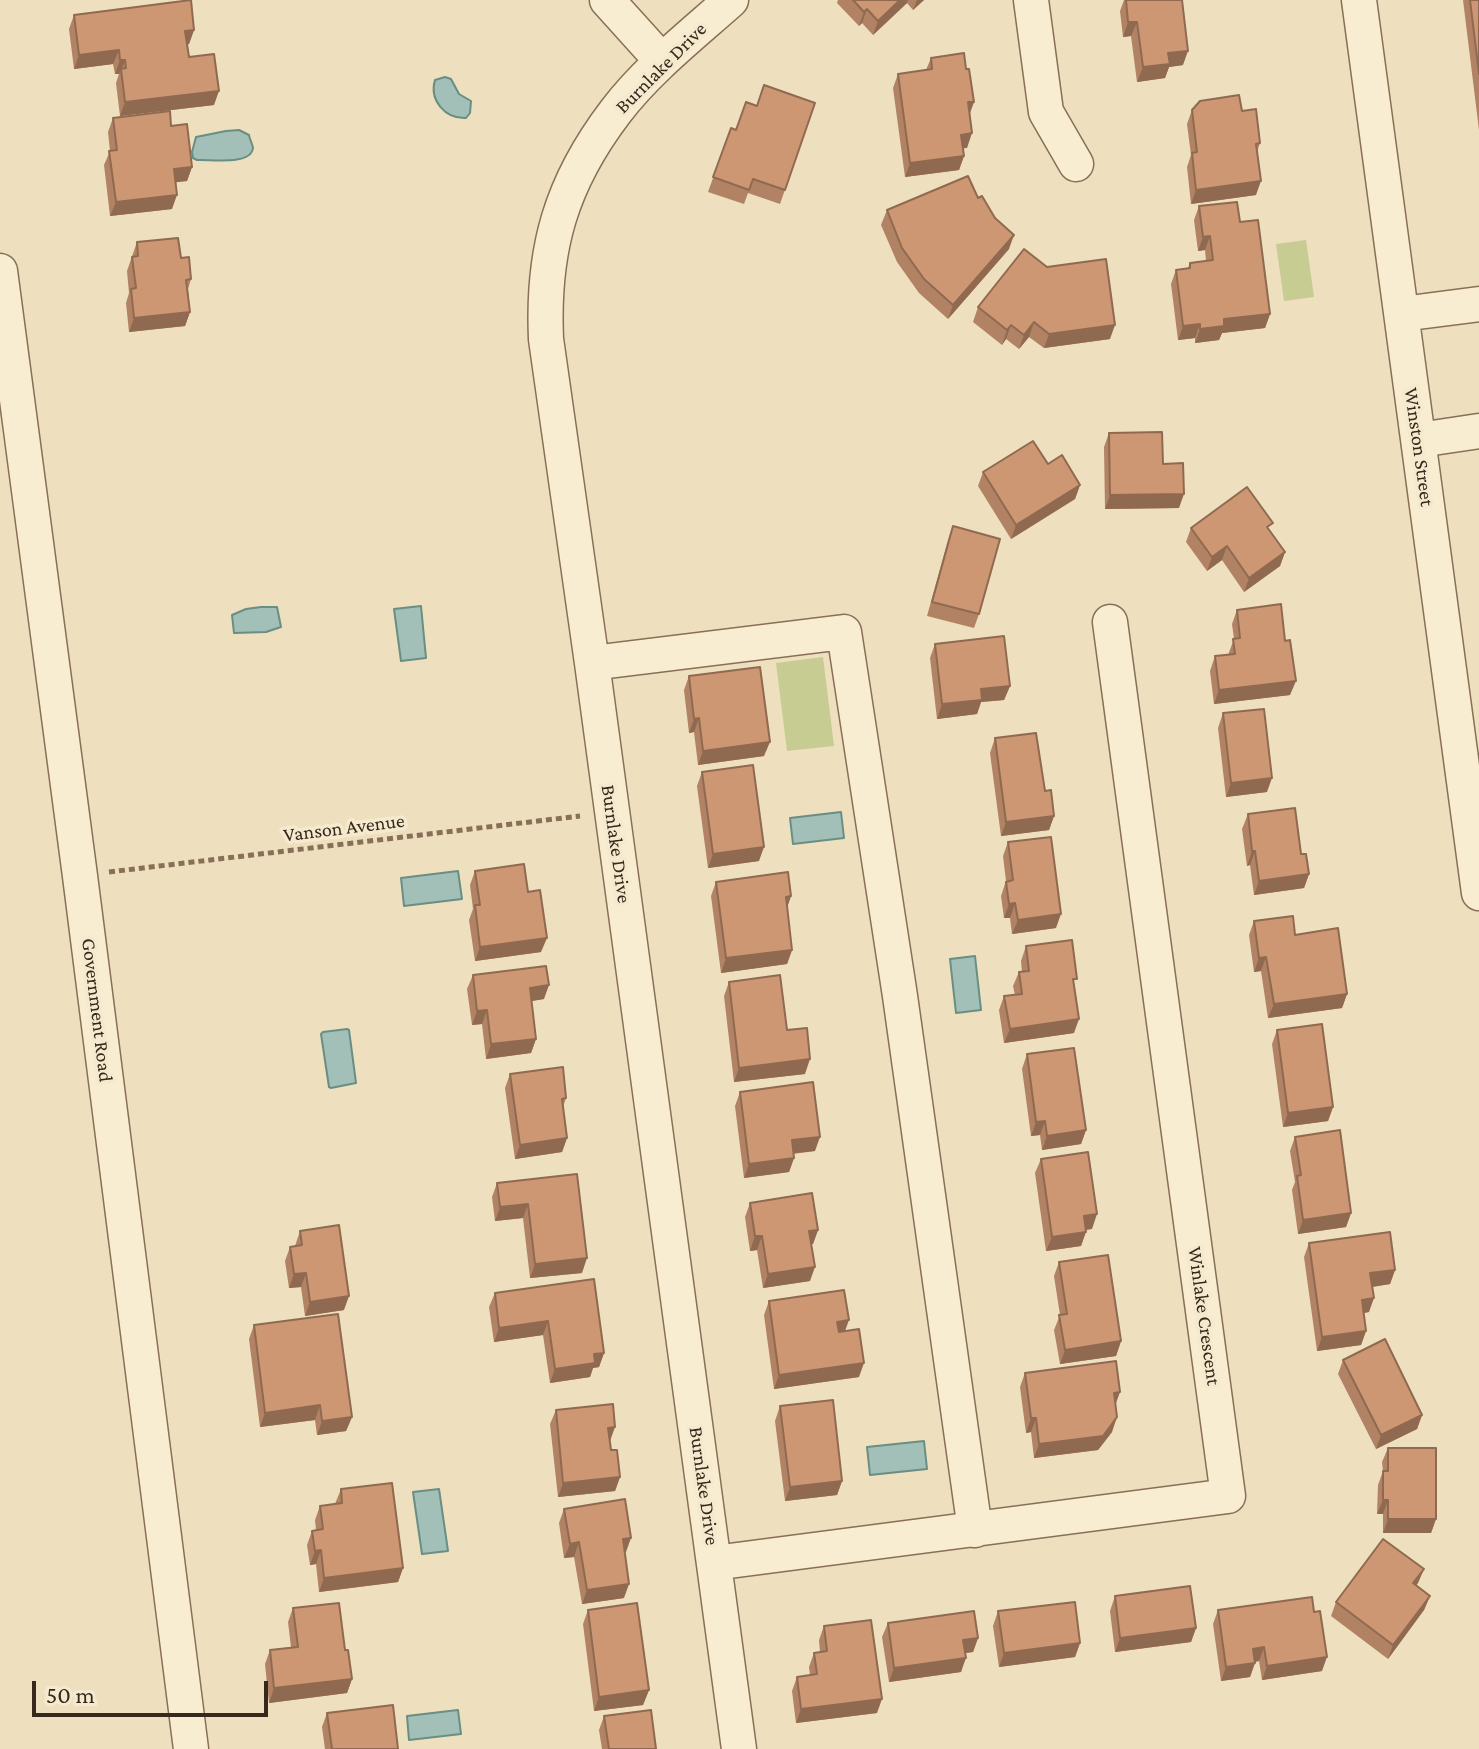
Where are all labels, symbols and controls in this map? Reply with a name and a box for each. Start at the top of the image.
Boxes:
street label: Burnlake Drive [610,17,712,119]
street label: Winston Street [1399,386,1439,508]
street label: Burnlake Drive [596,783,636,905]
street label: Vanson Avenue [282,809,406,847]
street label: Government Road [76,937,118,1083]
street label: Winlake Crescent [1182,1245,1226,1387]
street label: Burnlake Drive [684,1425,724,1547]
scale bar [36,1665,272,1715]
text: 50 m [46,1681,95,1708]

